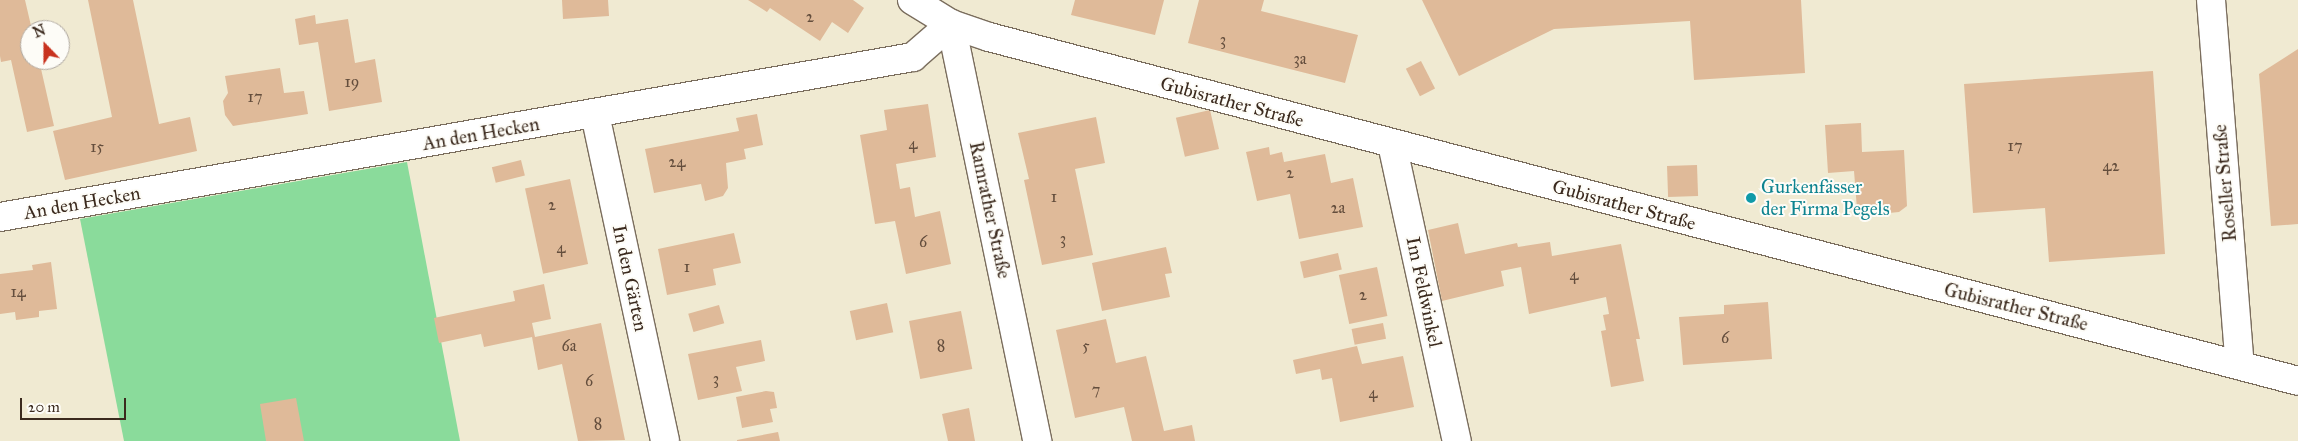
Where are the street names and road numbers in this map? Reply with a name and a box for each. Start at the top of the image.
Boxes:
street label: Gubisrather Straße [1158,72,1306,132]
street label: An den Hecken [421,113,541,155]
street label: Roseller Straße [2209,123,2241,243]
street label: Ramrather Straße [964,139,1016,281]
street label: Gubisrather Straße [1550,175,1698,235]
street label: An den Hecken [22,182,142,224]
street label: In den Gärten [608,223,652,333]
street label: Im Feldwinkel [1401,235,1447,349]
street label: Gubisrather Straße [1942,278,2090,336]

